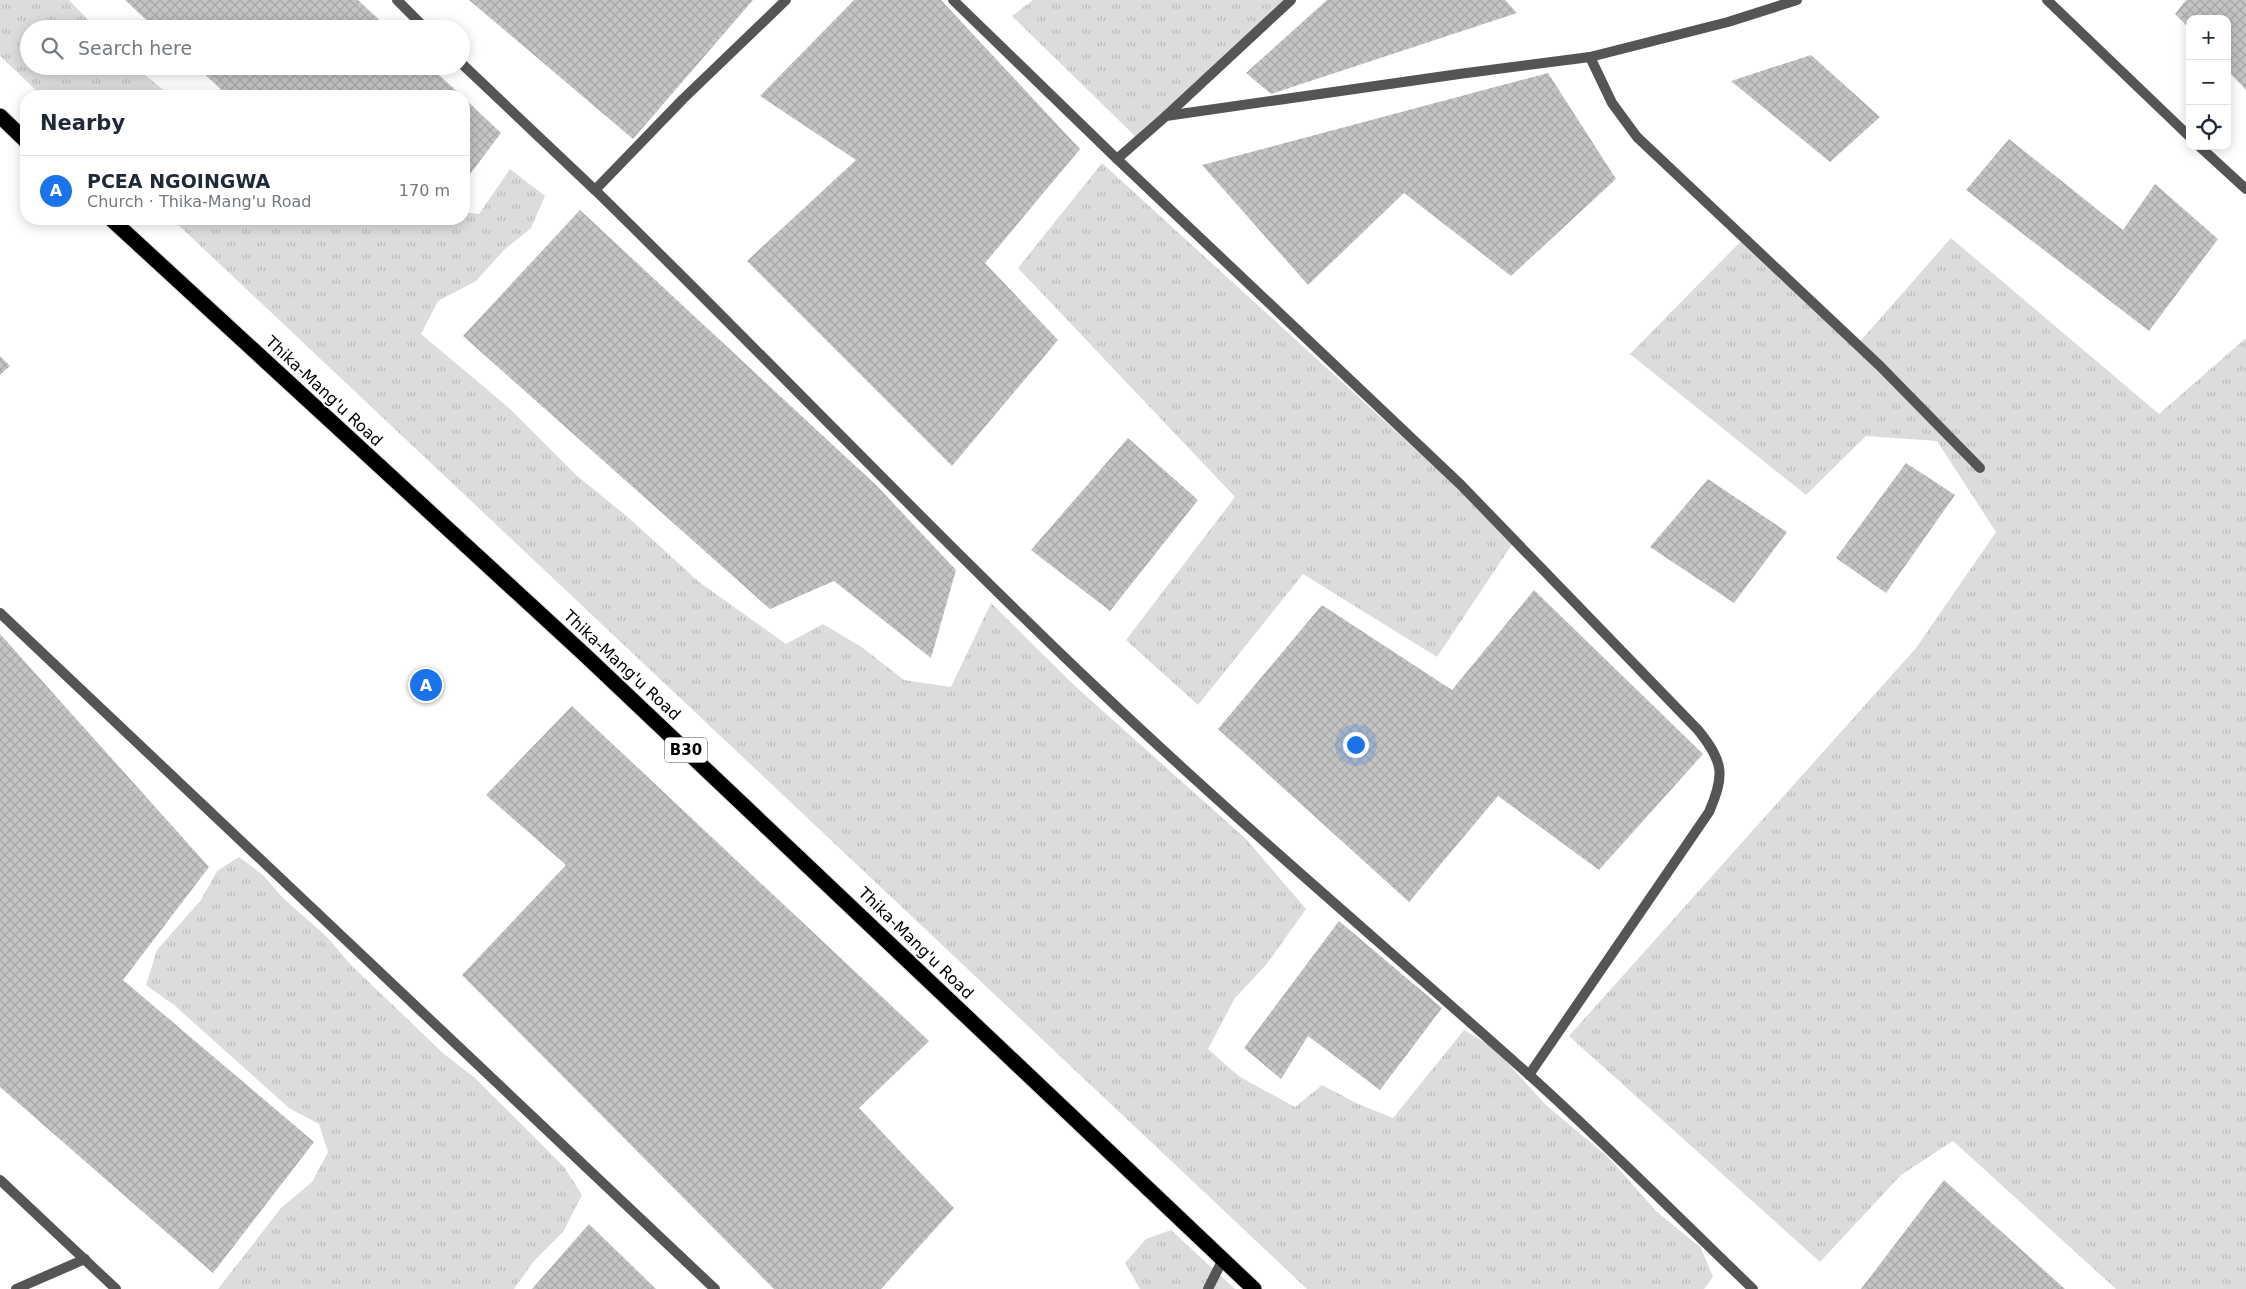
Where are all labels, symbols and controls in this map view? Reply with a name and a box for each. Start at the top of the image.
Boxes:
map controls [2186,15,2231,150]
button: + [2186,15,2231,60]
search box [20,20,470,75]
icon: search [38,34,66,62]
text: Search here [78,37,192,59]
button: − [2186,60,2231,105]
button: locate [2186,105,2231,150]
text: Nearby [40,111,125,135]
text: PCEA NGOINGWA [87,170,270,192]
text: A [50,181,62,200]
text: 170 m [399,181,450,200]
text: Church · Thika-Mang'u Road [87,192,311,211]
street label: Thika-Mang'u Road [261,331,386,450]
street label: Thika-Mang'u Road [559,605,684,724]
pin: A [410,666,442,704]
your location [1343,732,1369,758]
road number: B30 [665,738,707,762]
street label: Thika-Mang'u Road [854,882,977,1003]

